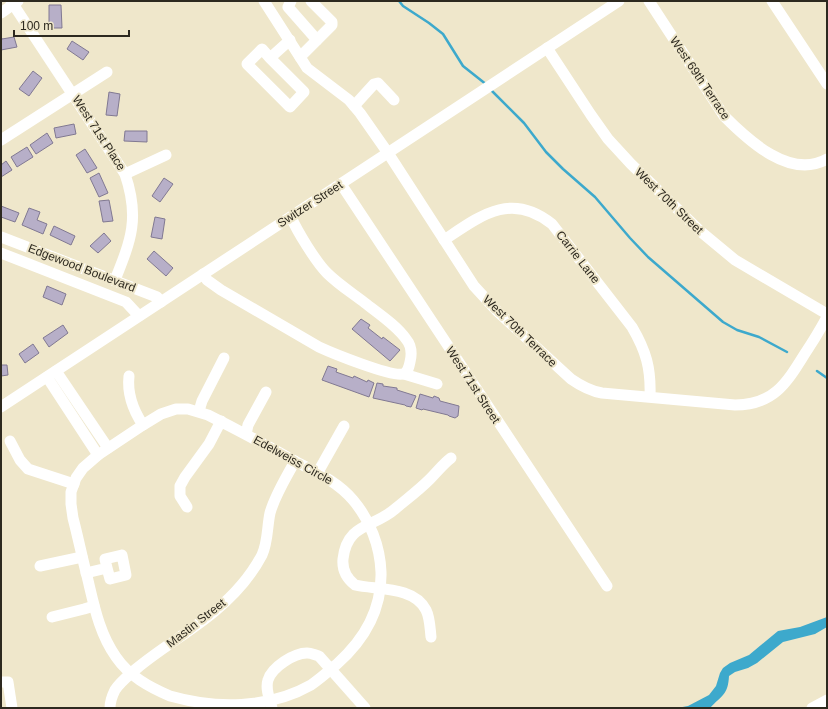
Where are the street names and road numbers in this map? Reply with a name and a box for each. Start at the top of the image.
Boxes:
street label: West 69th Terrace [667,34,733,122]
street label: West 71st Place [70,93,129,173]
street label: West 70th Street [632,165,706,237]
street label: Switzer Street [275,177,346,230]
street label: Carrie Lane [553,228,603,286]
street label: Edgewood Boulevard [26,241,138,295]
street label: West 70th Terrace [480,292,560,370]
street label: West 71st Street [443,344,503,426]
street label: Edelweiss Circle [251,433,335,488]
street label: Mastin Street [164,595,229,650]

